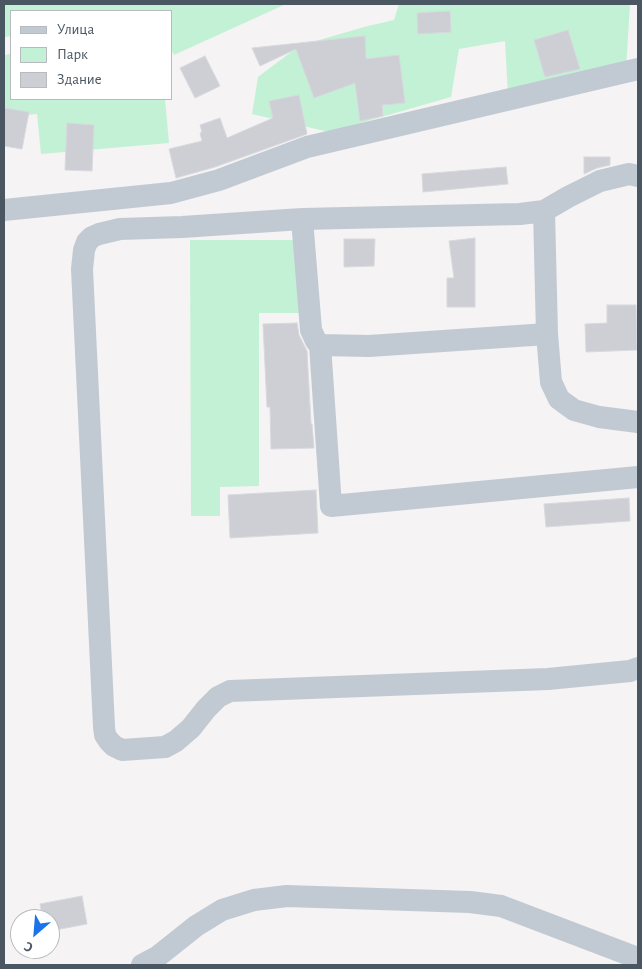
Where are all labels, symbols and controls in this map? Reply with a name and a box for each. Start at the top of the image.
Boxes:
legend [10,10,172,100]
text: Улица [57,22,94,37]
text: Парк [57,47,88,62]
text: Здание [57,72,102,87]
north arrow [10,909,60,959]
text: С [22,938,35,954]

